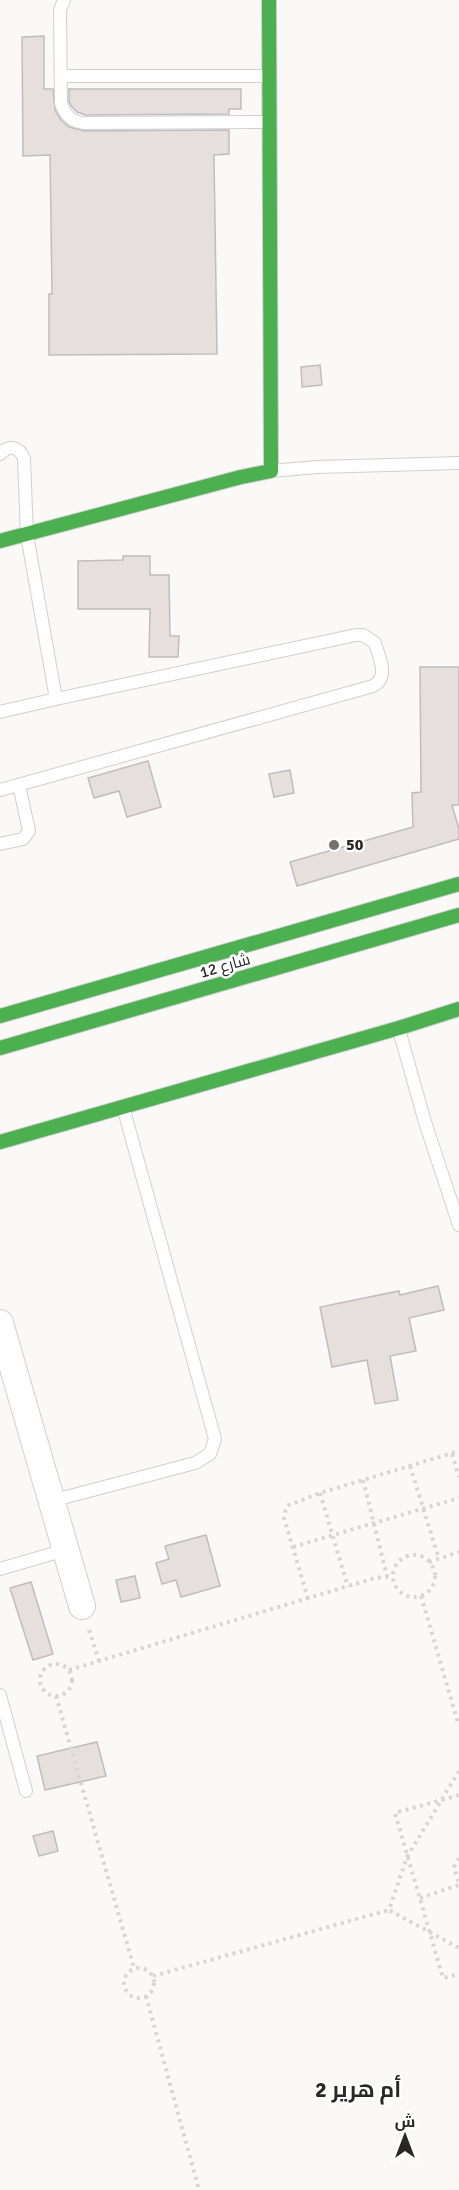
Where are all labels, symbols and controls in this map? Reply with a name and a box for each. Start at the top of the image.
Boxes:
place label: 50 [346,835,364,855]
marker: 50 [327,838,341,852]
street label: شارع 12 [197,949,253,984]
district label: أم هرير 2 [315,2075,401,2105]
north arrow [375,2106,435,2166]
text: ش [395,2112,415,2132]

